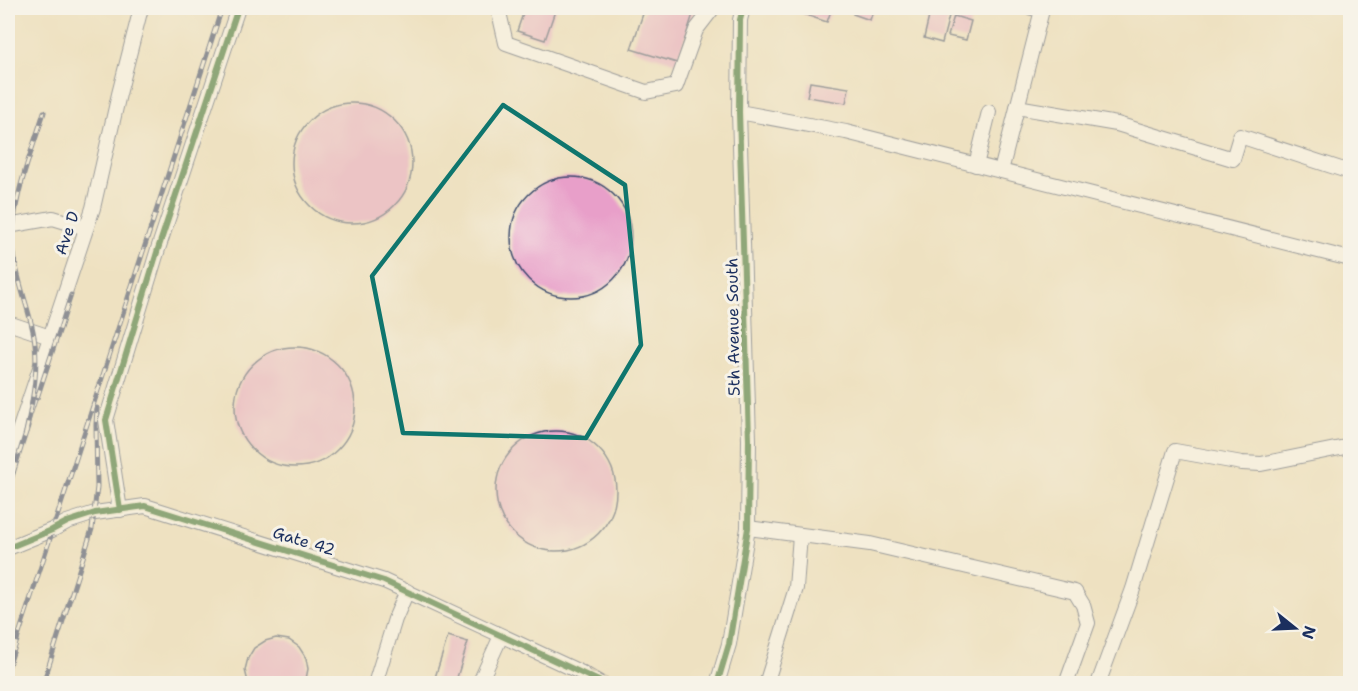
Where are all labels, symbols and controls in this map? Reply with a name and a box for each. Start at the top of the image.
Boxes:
street label: Ave D [50,208,84,258]
street label: 5th Avenue South [721,258,745,396]
street label: Gate 42 [270,522,338,560]
north arrow [1265,598,1325,658]
text: N [1297,623,1321,642]

